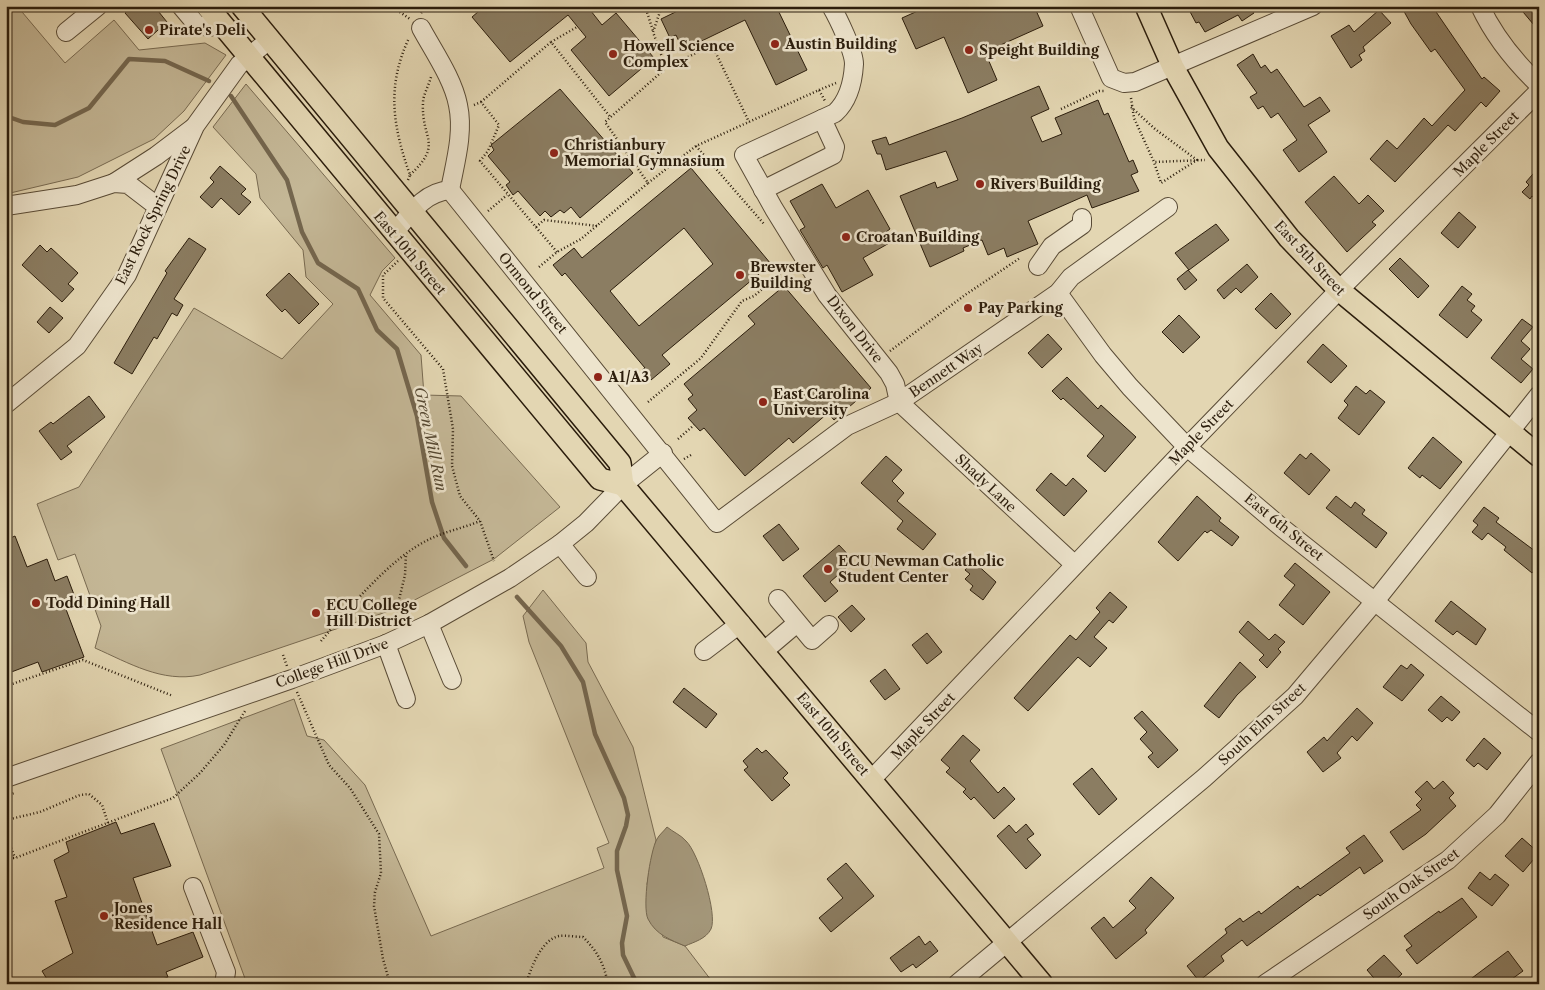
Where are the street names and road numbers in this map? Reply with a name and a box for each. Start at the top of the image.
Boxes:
street label: Maple Street [1449,107,1523,181]
street label: East Rock Spring Drive [111,142,195,288]
street label: East 10th Street [370,208,450,299]
street label: East 5th Street [1271,217,1350,299]
street label: Ormond Street [495,249,571,337]
street label: Dixon Drive [823,292,887,367]
street label: Bennett Way [906,339,986,401]
street label: Maple Street [1165,395,1237,469]
street label: Shady Lane [952,450,1020,516]
street label: East 6th Street [1241,489,1327,565]
street label: College Hill Drive [273,634,391,692]
street label: South Elm Street [1214,679,1310,769]
street label: East 10th Street [793,689,873,780]
street label: Maple Street [887,689,959,763]
street label: South Oak Street [1359,844,1463,924]

